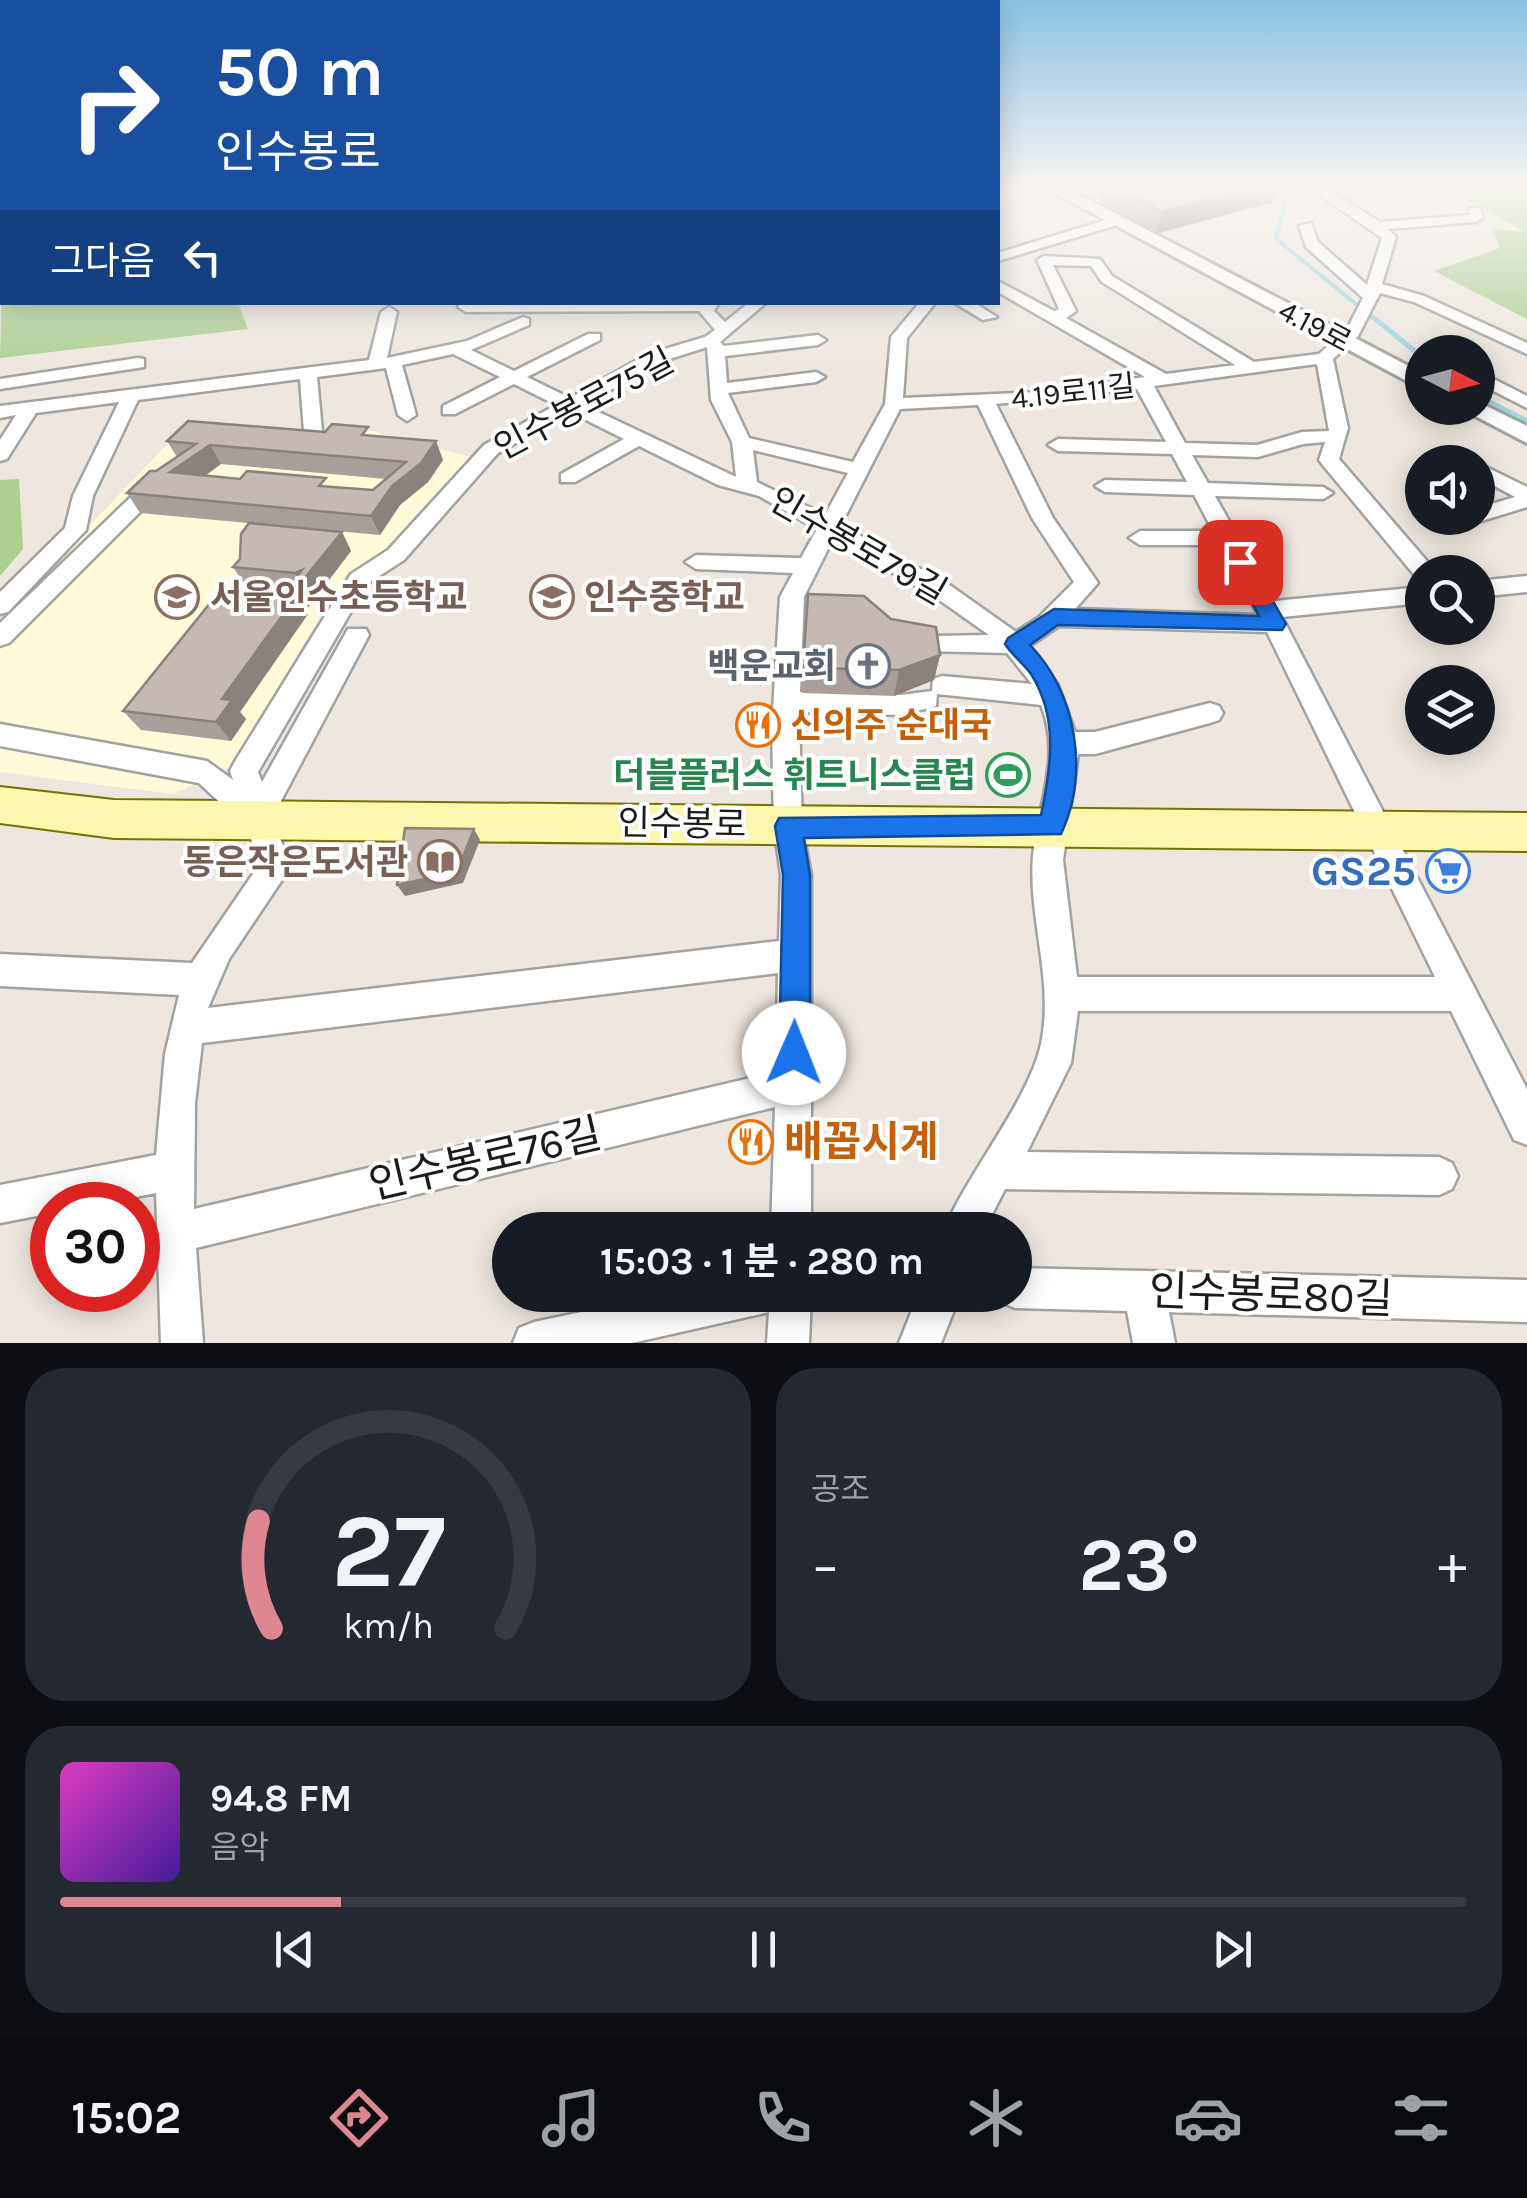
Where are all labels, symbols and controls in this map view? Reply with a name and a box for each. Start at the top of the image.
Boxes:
text: 50 m [215,31,384,113]
icon: right [50,40,180,170]
text: 인수봉로 [215,126,381,178]
icon: left [175,230,230,285]
text: 그다음 [50,239,155,284]
street label: 4.19로 [1273,292,1357,360]
north arrow [1405,335,1495,425]
map controls [1405,335,1495,755]
street label: 인수봉로75길 [487,340,681,468]
street label: 4.19로11길 [1009,368,1137,416]
button: sound [1405,445,1495,535]
street label: 인수봉로79길 [762,479,954,613]
pin [1198,520,1283,605]
icon: arrive [1213,535,1268,590]
button: search [1405,555,1495,645]
school or university icon: 서울인수초등학교 [154,574,200,620]
school or university icon: 인수중학교 [529,574,575,620]
place label: 서울인수초등학교 [210,577,468,618]
place label: 인수중학교 [584,577,745,618]
church icon: 백운교회 [845,643,891,689]
place label: 백운교회 [707,646,836,687]
button: layers [1405,665,1495,755]
restaurant icon: 신의주 순대국 [735,702,781,748]
place label: 신의주 순대국 [790,705,992,746]
sports icon: 더블플러스 휘트니스클럽 [985,752,1031,798]
place label: 더블플러스 휘트니스클럽 [613,755,976,796]
street label: 인수봉로 [617,802,747,846]
library icon: 동은작은도서관 [417,839,463,885]
place label: 동은작은도서관 [183,842,408,883]
place label: GS25 [1311,846,1416,896]
supermarket icon: GS25 [1425,848,1471,894]
position arrow [742,1001,846,1105]
street label: 인수봉로76길 [364,1108,606,1210]
place label: 배꼽시계 [784,1117,939,1167]
restaurant icon: 배꼽시계 [728,1119,774,1165]
speed limit sign: 30 [30,1182,160,1312]
text: 15:03 · 1 분 · 280 m [600,1239,924,1284]
street label: 인수봉로80길 [1148,1266,1394,1324]
text: 공조 [811,1471,870,1508]
text: 27 [331,1491,445,1612]
text: 23° [1078,1521,1200,1609]
text: − [811,1533,840,1597]
text: + [1438,1533,1467,1597]
text: km/h [343,1605,433,1647]
text: 94.8 FM [210,1776,352,1821]
text: 음악 [210,1829,269,1866]
icon: previous [267,1922,322,1977]
icon: pause [736,1922,791,1977]
icon: next [1205,1922,1260,1977]
icon: directions [324,2083,394,2153]
icon: music [536,2083,606,2153]
icon: phone [748,2083,818,2153]
icon: climate [961,2083,1031,2153]
icon: car [1173,2083,1243,2153]
icon: filters [1386,2083,1456,2153]
text: 15:02 [71,2092,181,2144]

